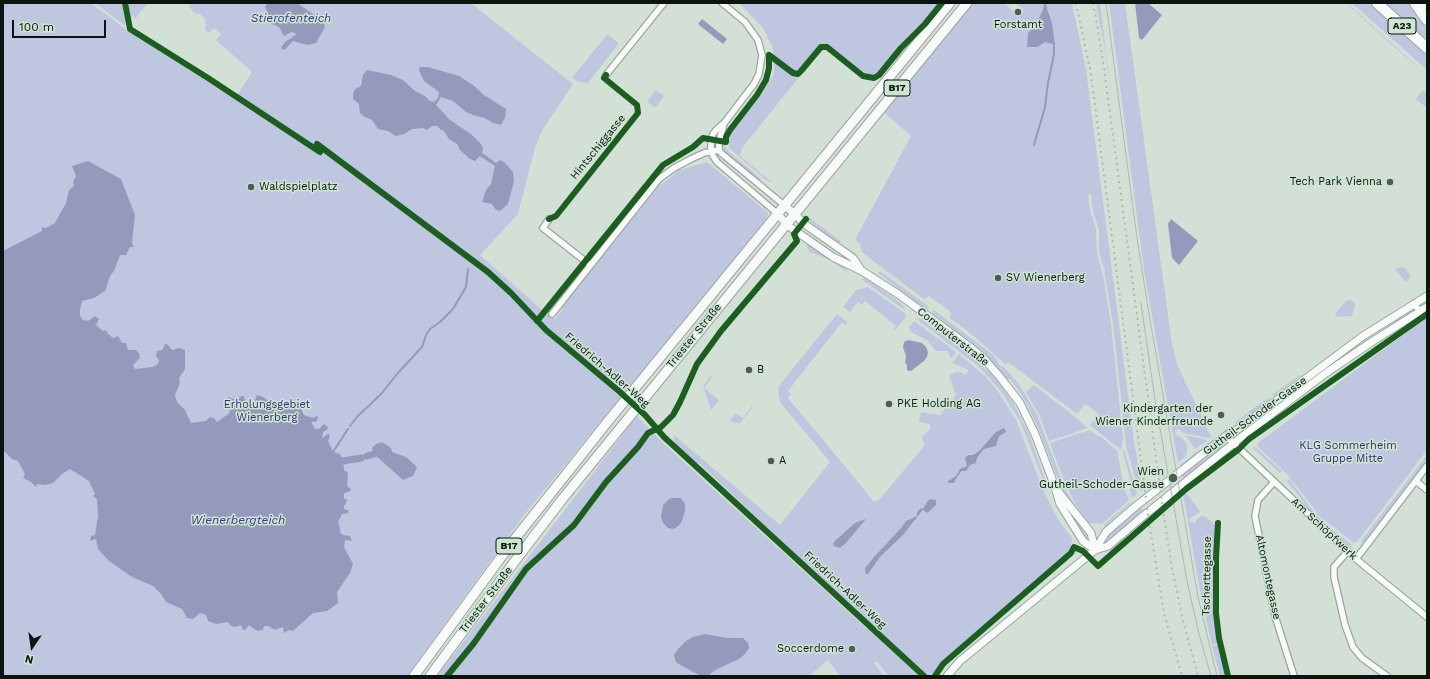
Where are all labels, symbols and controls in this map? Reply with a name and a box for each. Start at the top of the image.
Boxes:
marker: Forstamt [1013,7,1023,17]
water label: Stierofenteich [251,11,331,25]
scale bar [14,12,108,38]
place label: Forstamt [994,18,1042,32]
road number: A23 [1388,18,1416,34]
text: 100 m [19,20,54,34]
road number: B17 [884,80,910,96]
street label: Hintschiggasse [568,112,628,182]
place label: Tech Park Vienna [1290,175,1382,189]
marker: Tech Park Vienna [1385,177,1395,187]
place label: Waldspielplatz [259,180,338,194]
marker: Waldspielplatz [246,182,256,192]
place label: SV Wienerberg [1006,271,1085,285]
marker: SV Wienerberg [993,273,1003,283]
street label: Triester Straße [664,301,724,371]
street label: Computerstraße [914,305,992,369]
street label: Friedrich-Adler-Weg [562,330,652,410]
place label: B [757,363,764,377]
marker: B [744,365,754,375]
street label: Gutheil-Schoder-Gasse [1201,374,1309,458]
place label: PKE Holding AG [897,397,981,411]
park label: Erholungsgebiet Wienerberg [224,398,310,424]
marker: PKE Holding AG [884,399,894,409]
place label: Kindergarten der Wiener Kinderfreunde [1095,402,1213,428]
marker: Kindergarten der Wiener Kinderfreunde [1216,410,1226,420]
park label: KLG Sommerheim Gruppe Mitte [1299,439,1397,465]
place label: A [779,454,786,468]
marker: A [766,456,776,466]
place label: Wien Gutheil-Schoder-Gasse [1039,465,1164,491]
marker: Wien Gutheil-Schoder-Gasse [1167,472,1179,484]
street label: Am Schöpfwerk [1288,495,1360,563]
water label: Wienerbergteich [191,513,285,527]
street label: Altomontegasse [1253,533,1283,621]
street label: Tscherttegasse [1200,536,1214,616]
road number: B17 [496,538,522,554]
street label: Friedrich-Adler-Weg [801,548,889,632]
street label: Triester Straße [457,564,515,636]
north arrow [12,627,52,667]
place label: Soccerdome [777,642,844,656]
marker: Soccerdome [847,644,857,654]
text: N [24,652,35,666]

